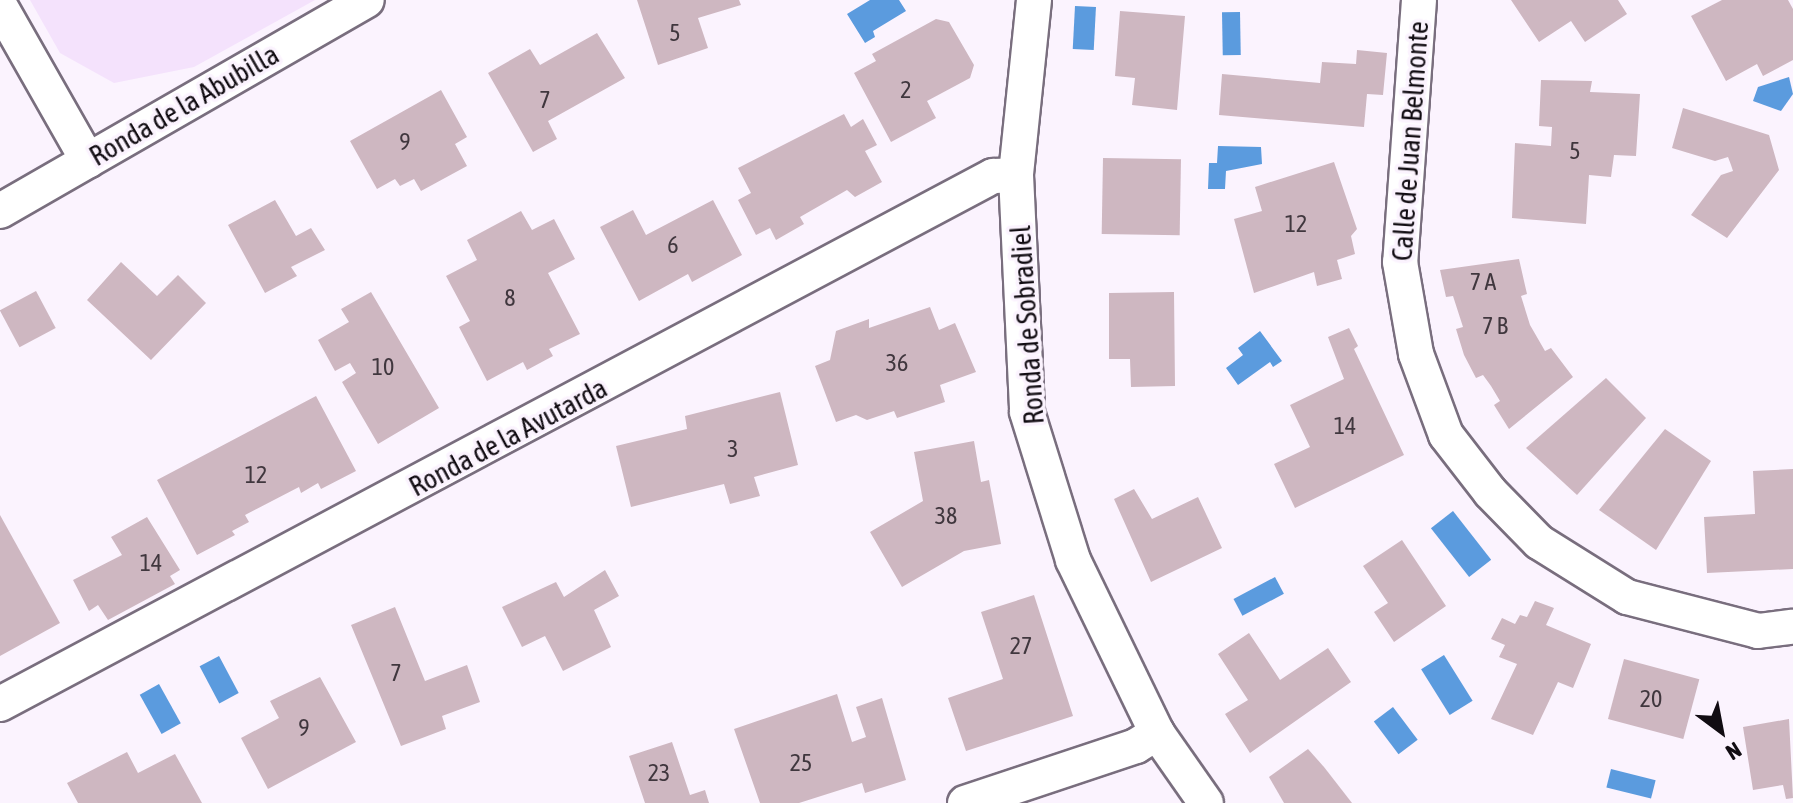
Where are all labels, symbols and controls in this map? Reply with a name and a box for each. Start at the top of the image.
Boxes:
house number: 5 [669,19,681,47]
street label: Calle de Juan Belmonte [1385,20,1435,262]
street label: Ronda de la Abubilla [83,37,285,173]
house number: 2 [900,76,912,104]
house number: 7 [539,86,551,114]
house number: 9 [399,128,411,156]
house number: 5 [1569,137,1581,165]
house number: 12 [1285,210,1307,238]
street label: Ronda de Sobradiel [1003,224,1051,426]
house number: 6 [667,231,679,259]
house number: 7 A [1470,268,1496,296]
house number: 8 [504,284,516,312]
house number: 7 B [1482,312,1508,340]
house number: 36 [886,349,908,377]
house number: 10 [372,353,394,381]
street label: Ronda de la Avutarda [403,371,613,503]
house number: 14 [1334,412,1356,440]
house number: 3 [727,435,739,463]
house number: 12 [245,461,267,489]
house number: 38 [935,502,957,530]
house number: 14 [140,549,162,577]
house number: 27 [1010,632,1032,660]
house number: 7 [390,659,402,687]
house number: 20 [1640,685,1662,713]
north arrow [1681,691,1761,771]
house number: 9 [298,714,310,742]
text: N [1721,737,1746,766]
house number: 25 [790,749,812,777]
house number: 23 [648,759,670,787]

